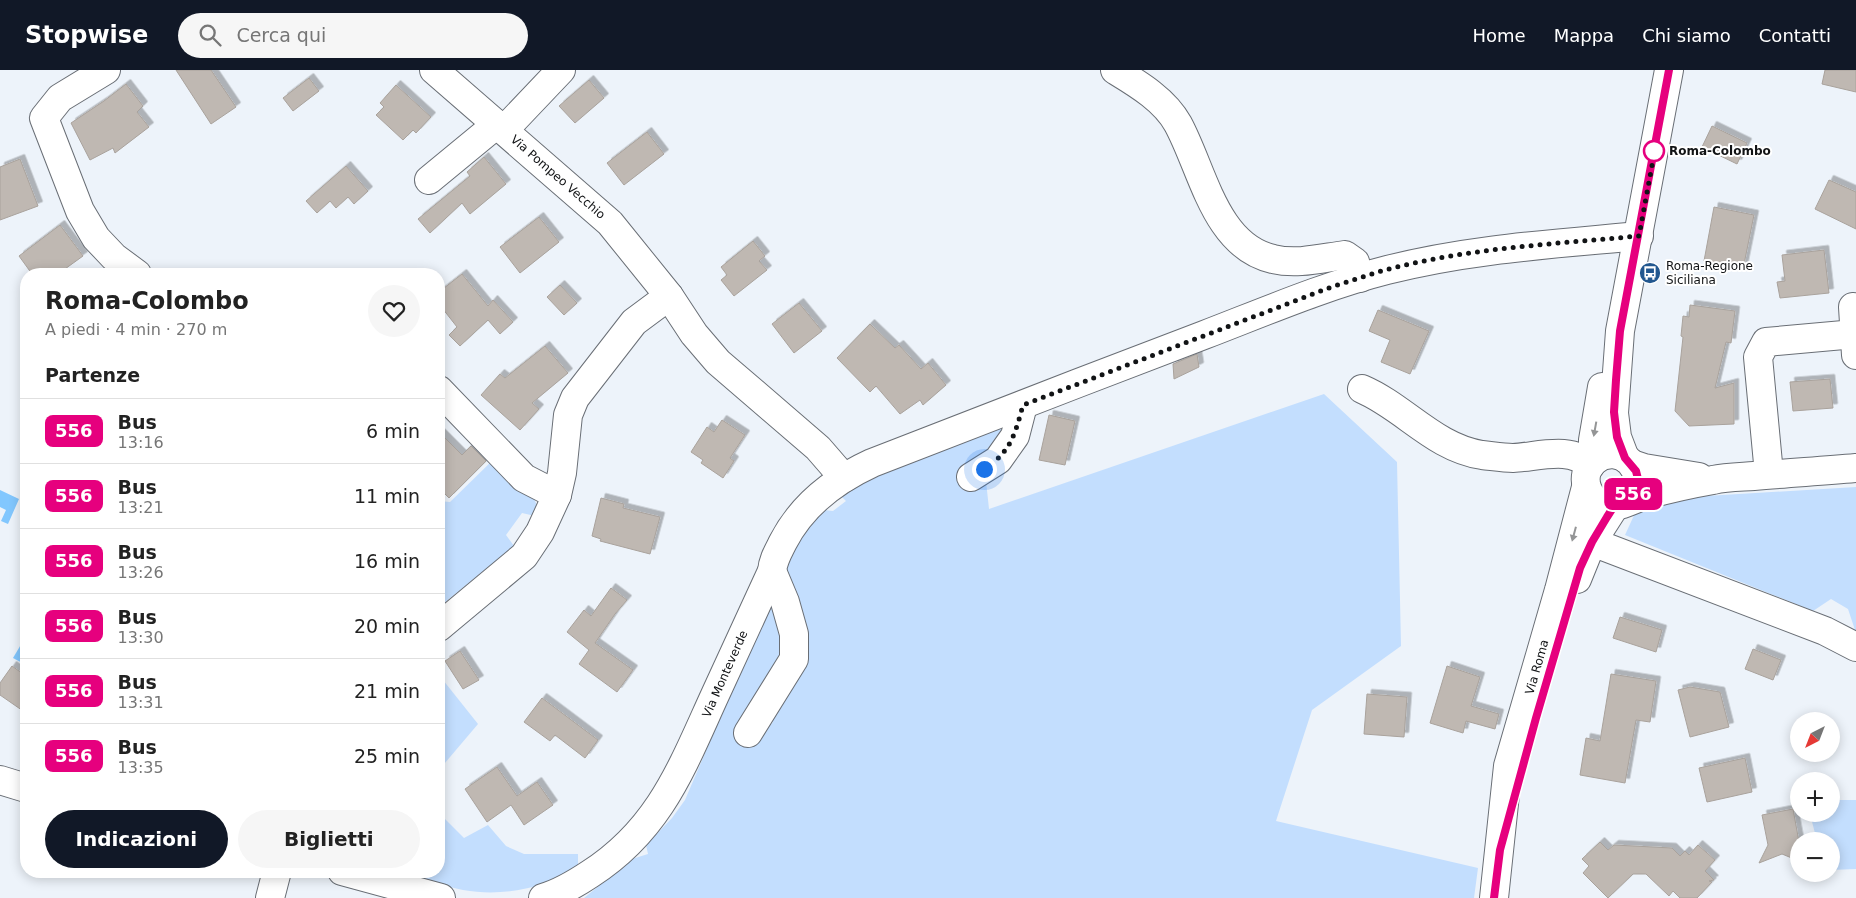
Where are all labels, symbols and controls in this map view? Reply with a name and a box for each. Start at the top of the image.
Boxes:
search box [178,13,528,58]
text: Stopwise [25,21,148,49]
icon: search [196,21,224,49]
text: Cerca qui [236,24,326,46]
text: Home [1473,25,1526,46]
text: Mappa [1554,25,1614,46]
text: Chi siamo [1642,25,1731,46]
text: Contatti [1759,25,1831,46]
street label: Via Pompeo Vecchio [508,132,608,222]
marker: Roma-Colombo [1643,140,1665,162]
place label: Roma-Colombo [1669,144,1771,158]
place label: Roma-Regione Siciliana [1666,259,1753,287]
bus stop icon: Roma-Regione Siciliana [1638,261,1662,285]
button: heart [368,285,420,337]
text: Roma-Colombo [45,287,249,315]
text: A piedi · 4 min · 270 m [45,320,227,339]
text: Partenze [45,364,140,386]
text: Bus [118,411,157,433]
text: 556 [55,420,93,441]
text: 6 min [366,420,420,442]
one-way arrow [1591,421,1599,437]
text: 13:16 [118,433,164,452]
your location [972,457,997,482]
text: Bus [118,476,157,498]
line badge: 556 [1604,478,1662,510]
text: 556 [1614,483,1652,504]
text: 556 [55,485,93,506]
text: 11 min [354,485,420,507]
text: 13:21 [118,498,164,517]
one-way arrow [1570,526,1578,541]
text: Bus [118,541,157,563]
text: 556 [55,550,93,571]
text: 16 min [354,550,420,572]
text: 13:26 [118,563,164,582]
text: Bus [118,606,157,628]
text: 556 [55,615,93,636]
text: 20 min [354,615,420,637]
text: 13:30 [118,628,164,647]
street label: Via Monteverde [699,628,751,720]
street label: Via Roma [1522,638,1552,696]
text: Bus [118,671,157,693]
text: 556 [55,680,93,701]
text: 21 min [354,680,420,702]
text: 13:31 [118,693,164,712]
north arrow [1790,712,1840,762]
map controls [1790,712,1840,882]
text: Bus [118,736,157,758]
text: 556 [55,745,93,766]
text: 25 min [354,745,420,767]
text: 13:35 [118,758,164,777]
button: + [1790,772,1840,822]
button: Indicazioni [45,810,228,868]
button: Biglietti [238,810,420,868]
button: − [1790,832,1840,882]

